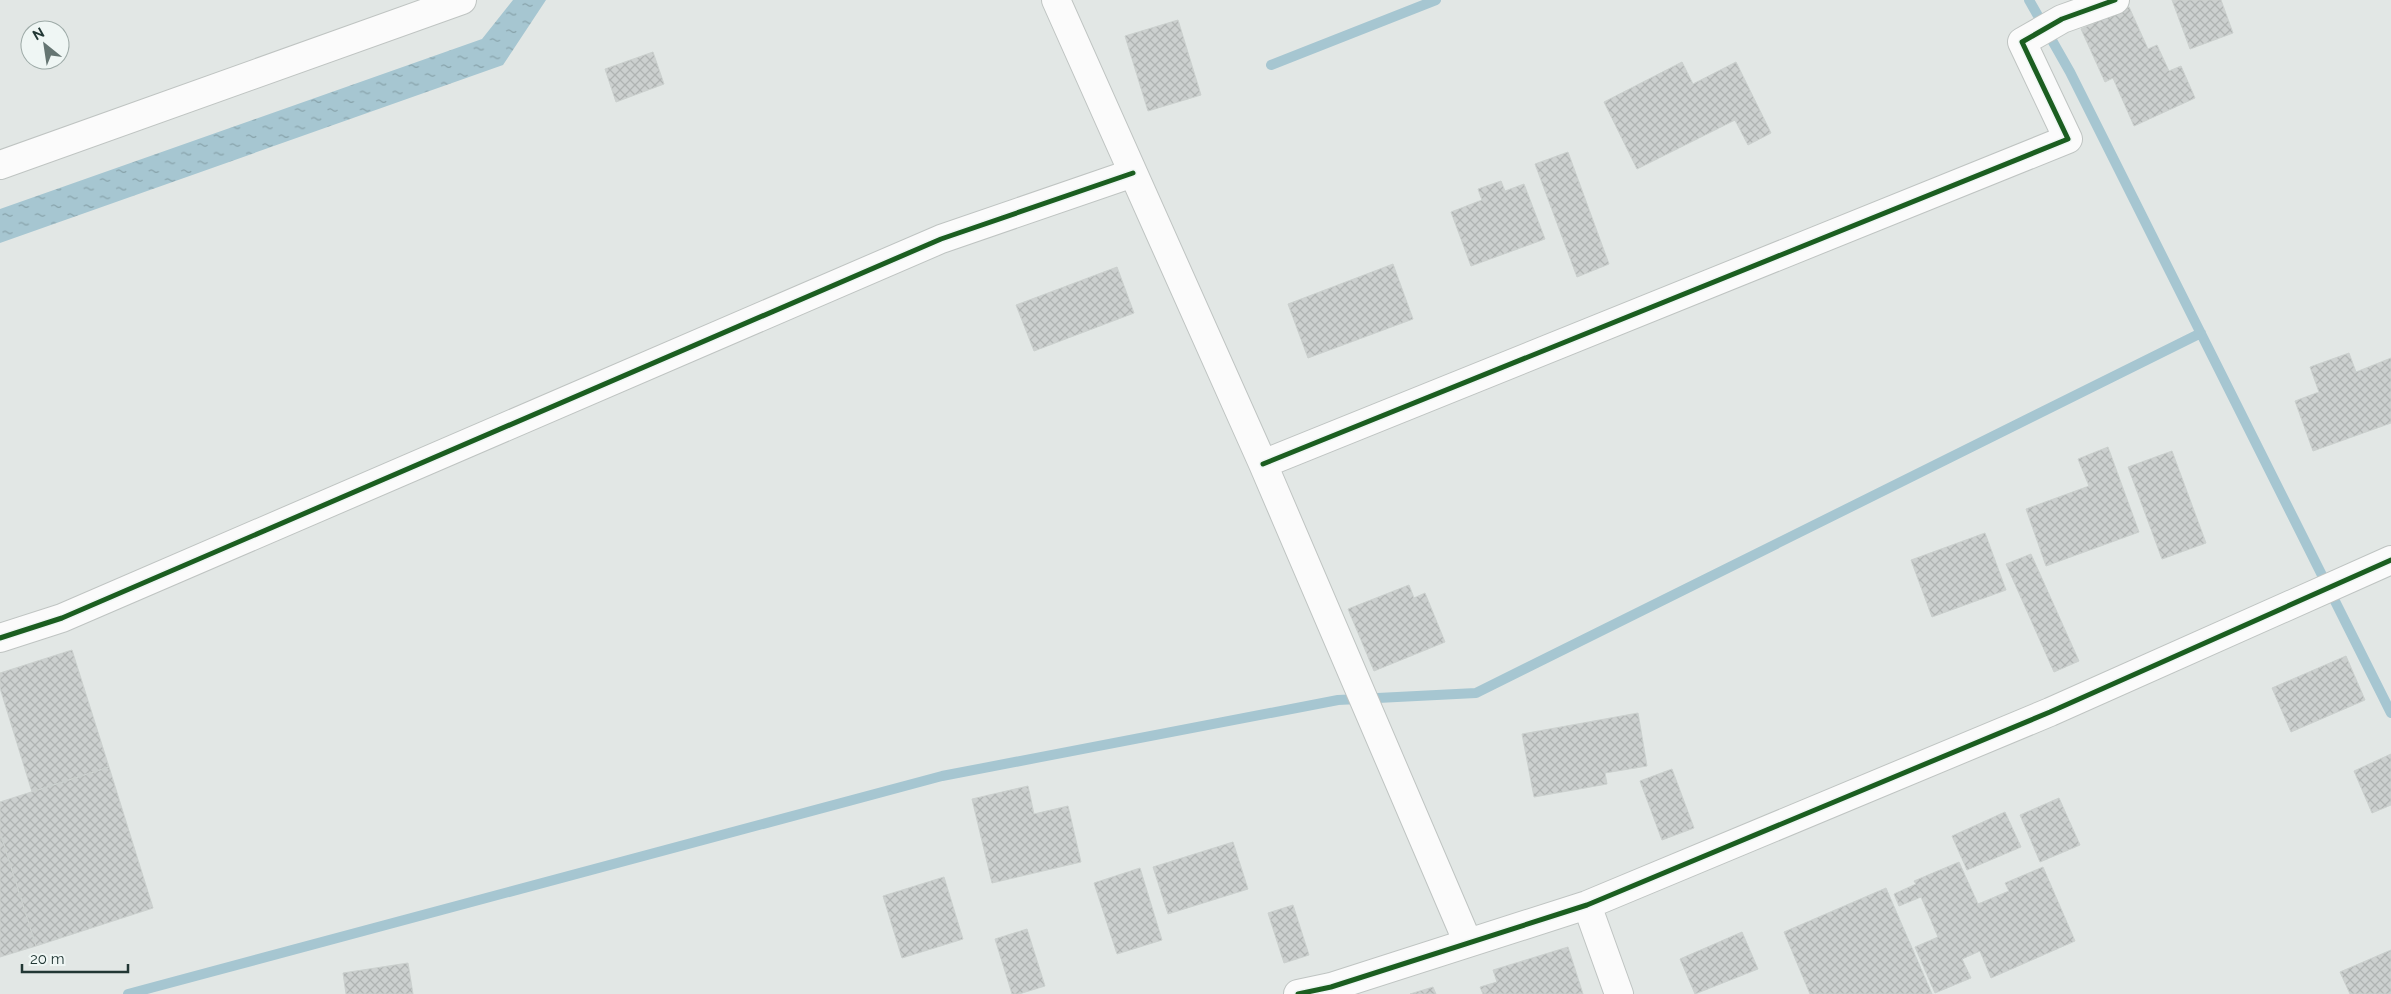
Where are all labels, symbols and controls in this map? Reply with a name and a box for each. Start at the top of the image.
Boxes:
north arrow [20,20,70,70]
text: N [30,24,47,43]
scale bar [22,942,129,974]
text: 20 m [30,950,65,968]

